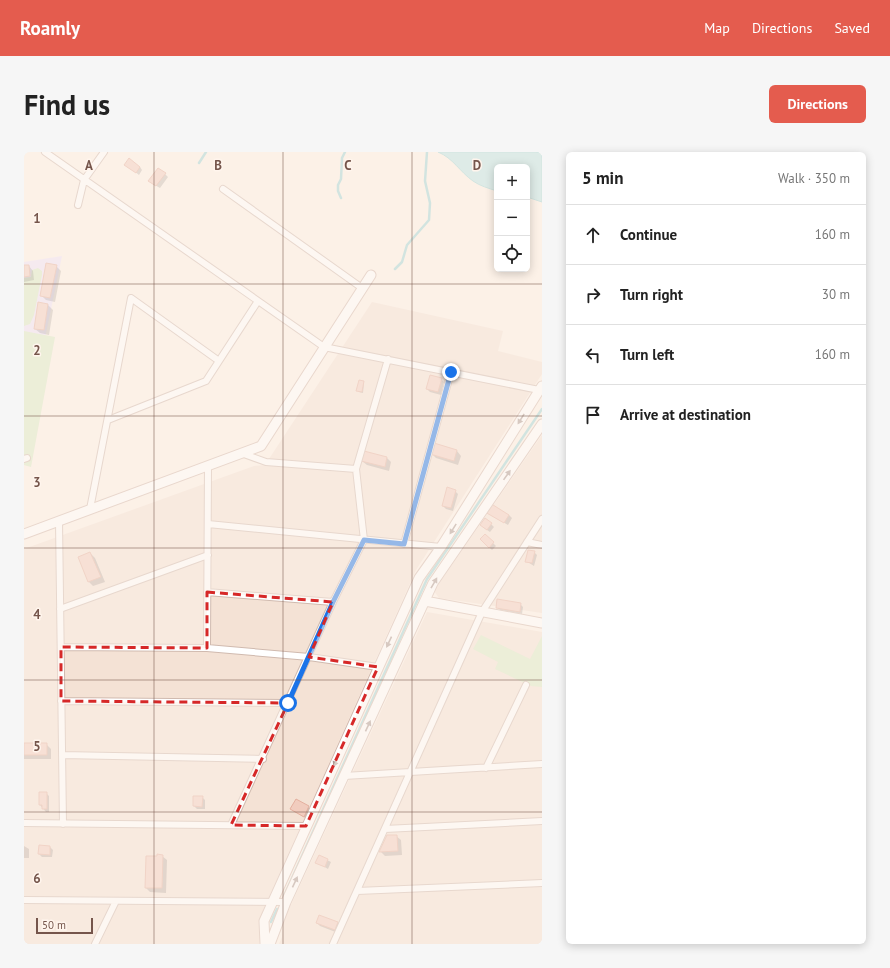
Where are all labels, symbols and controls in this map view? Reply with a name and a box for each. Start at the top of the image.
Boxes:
text: Roamly [20,16,80,40]
text: Map [704,19,730,37]
text: Directions [752,19,812,37]
text: Saved [834,19,870,37]
button: Directions [769,85,866,123]
text: Find us [24,86,110,123]
text: A [85,157,93,174]
text: B [214,157,222,174]
text: C [344,157,352,174]
text: D [473,157,481,174]
map controls [494,164,530,272]
button: + [494,164,530,200]
text: 5 min [582,167,623,189]
text: Walk · 350 m [778,170,850,187]
button: − [494,200,530,236]
text: 1 [33,210,41,227]
icon: ahead [582,224,604,246]
text: Continue [620,225,677,244]
text: 160 m [815,226,850,243]
button: locate [494,236,530,272]
icon: right [582,284,604,306]
text: Turn right [620,285,683,304]
text: 30 m [822,286,850,303]
text: 2 [33,342,41,359]
icon: left [582,344,604,366]
text: Turn left [620,345,674,364]
text: 160 m [815,346,850,363]
route end [442,363,460,381]
icon: arrive [582,404,604,426]
text: Arrive at destination [620,405,751,424]
one-way arrow [517,414,525,424]
one-way arrow [503,470,511,480]
text: 3 [33,474,41,491]
one-way arrow [449,523,456,535]
one-way arrow [430,577,437,588]
text: 4 [33,606,41,623]
one-way arrow [386,636,392,648]
route start [279,694,297,712]
one-way arrow [365,719,371,731]
text: 5 [33,738,41,755]
one-way arrow [333,755,339,766]
text: 6 [33,870,41,887]
one-way arrow [292,876,298,888]
scale bar [36,916,93,935]
text: 50 m [42,918,66,932]

